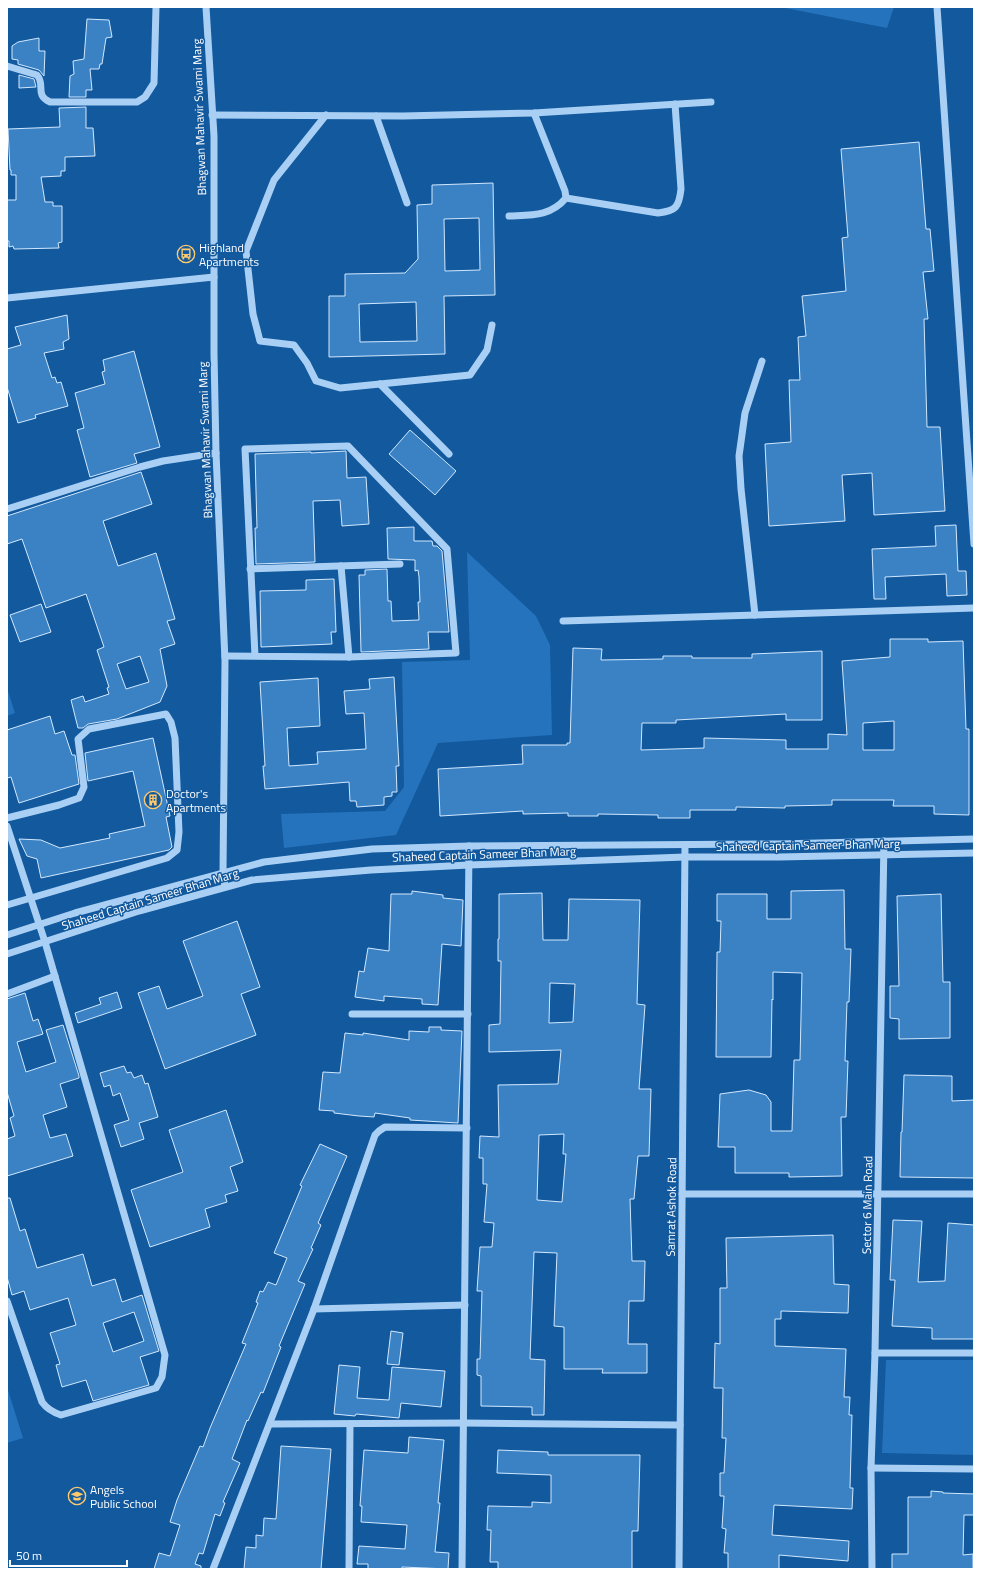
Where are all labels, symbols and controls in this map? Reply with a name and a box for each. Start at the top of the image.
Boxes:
street label: Bhagwan Mahavir Swami Marg [187,38,211,196]
place label: Highland Apartments [199,238,260,271]
bus stop icon: Highland Apartments [176,244,196,264]
street label: Bhagwan Mahavir Swami Marg [193,361,217,519]
place label: Doctor's Apartments [166,784,227,817]
building icon: Doctor's Apartments [143,790,163,810]
street label: Shaheed Captain Sameer Bhan Marg [716,834,900,856]
street label: Shaheed Captain Sameer Bhan Marg [392,841,576,867]
street label: Shaheed Captain Sameer Bhan Marg [59,863,241,935]
street label: Sector 6 Main Road [857,1156,877,1254]
street label: Samrat Ashok Road [661,1157,681,1257]
place label: Angels Public School [90,1480,157,1513]
school or university icon: Angels Public School [67,1486,87,1506]
scale bar [10,1542,127,1568]
text: 50 m [16,1546,42,1565]

